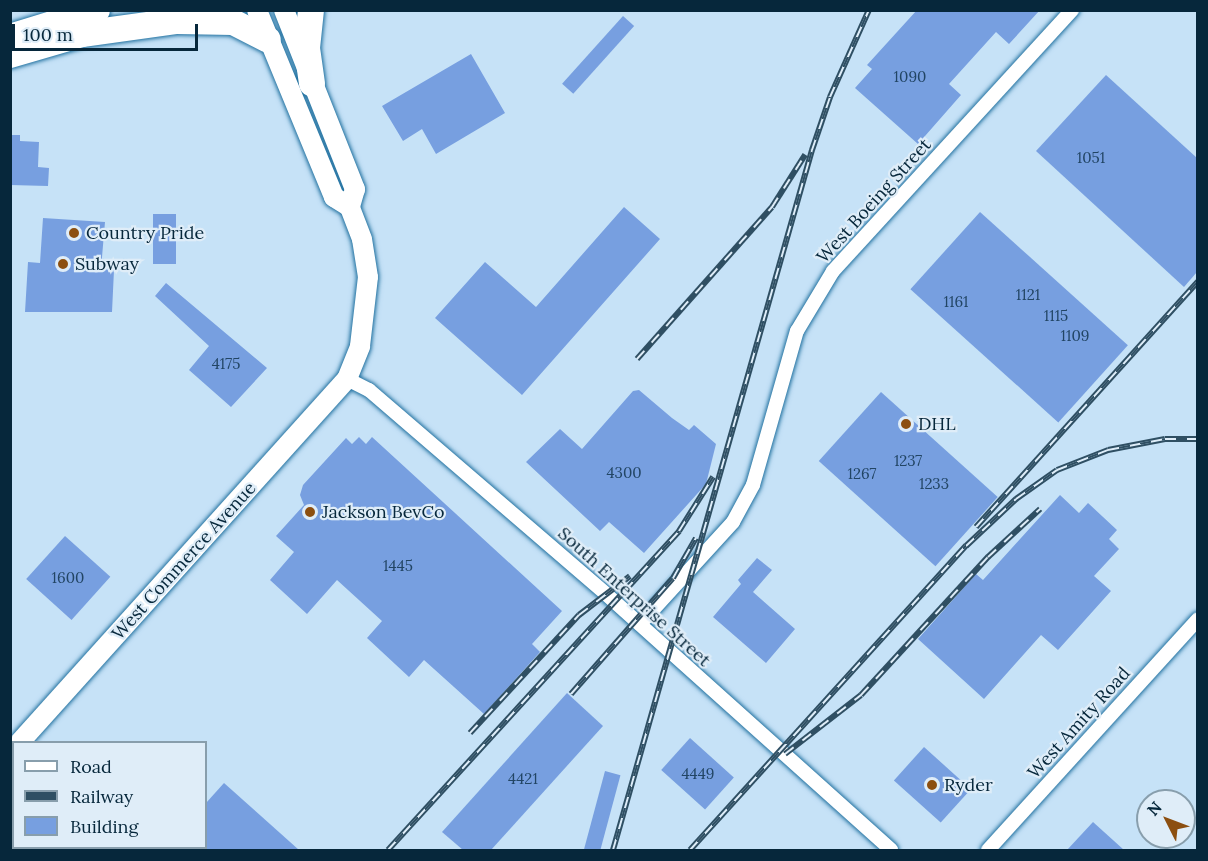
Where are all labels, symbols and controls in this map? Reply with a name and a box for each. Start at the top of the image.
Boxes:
scale bar [15,12,201,50]
text: 100 m [23,23,73,46]
house number: 1090 [894,68,926,86]
street label: West Boeing Street [812,134,936,268]
house number: 1051 [1077,149,1105,167]
place label: Country Pride [86,222,204,244]
marker: Country Pride [67,226,81,240]
place label: Subway [75,253,139,275]
marker: Subway [56,257,70,271]
house number: 1121 [1016,286,1040,304]
house number: 1161 [943,293,969,311]
house number: 1115 [1044,307,1068,325]
house number: 1109 [1061,327,1089,345]
house number: 4175 [212,355,240,373]
place label: DHL [918,413,956,435]
marker: DHL [899,417,913,431]
house number: 1237 [894,452,922,470]
house number: 4300 [606,464,642,482]
house number: 1267 [848,465,876,483]
house number: 1233 [919,475,949,493]
street label: West Commerce Avenue [107,478,261,644]
place label: Jackson BevCo [322,501,445,523]
marker: Jackson BevCo [303,505,317,519]
street label: South Enterprise Street [553,523,715,671]
house number: 1445 [383,557,413,575]
house number: 1600 [52,569,84,587]
street label: West Amity Road [1023,663,1135,783]
legend [12,741,207,849]
text: Road [70,755,112,778]
house number: 4449 [681,765,715,783]
house number: 4421 [508,770,538,788]
place label: Ryder [944,774,993,796]
marker: Ryder [925,778,939,792]
text: Railway [70,785,133,808]
north arrow [1136,789,1196,849]
text: N [1143,797,1166,820]
text: Building [70,815,138,838]

